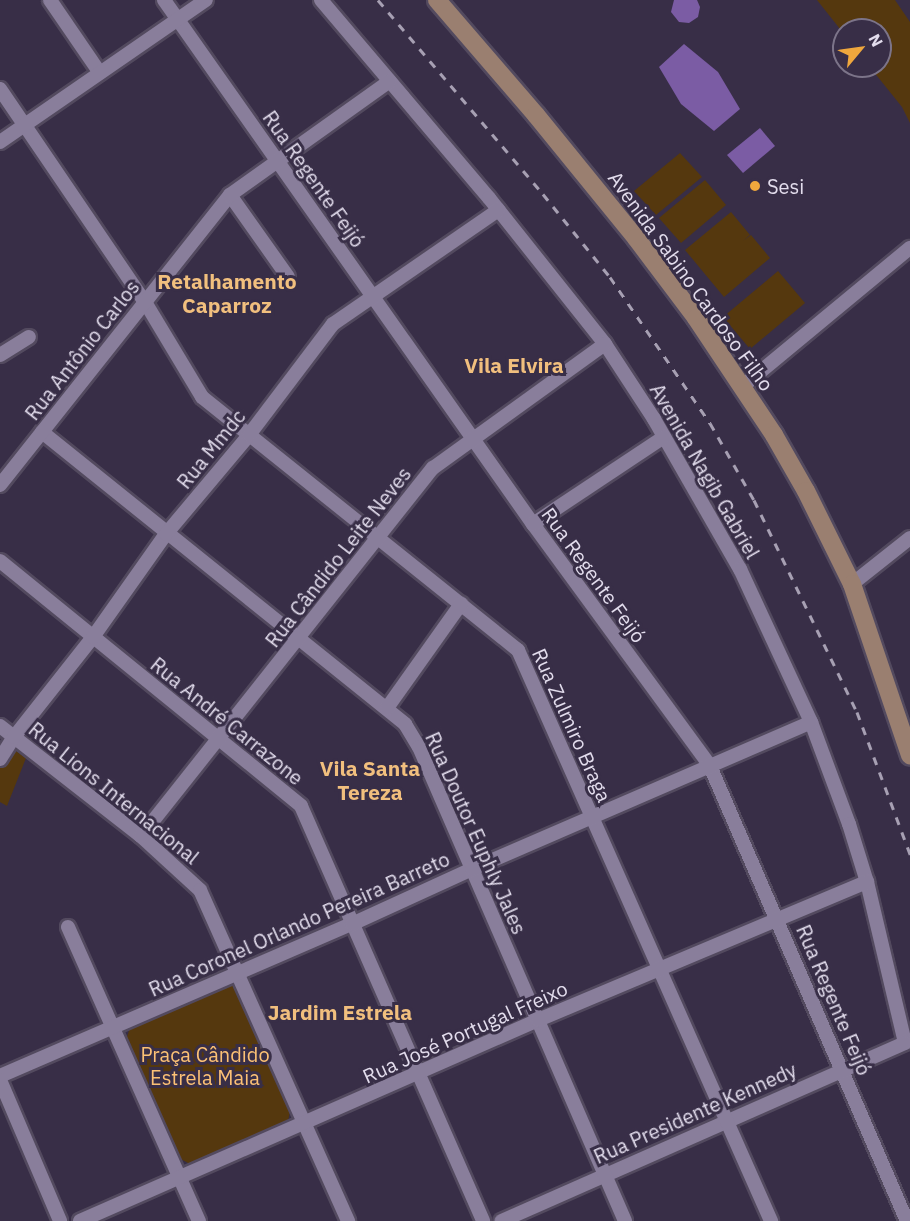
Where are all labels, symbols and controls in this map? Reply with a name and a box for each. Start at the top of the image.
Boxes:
north arrow [832,18,892,78]
text: N [864,30,888,50]
street label: Rua Regente Feijó [258,106,370,252]
street label: Avenida Sabino Cardoso Filho [603,167,779,395]
place label: Sesi [767,174,804,198]
marker: Sesi [748,179,762,193]
district label: Retalhamento Caparroz [157,268,297,318]
street label: Rua Antônio Carlos [20,275,144,425]
district label: Vila Elvira [464,352,564,378]
street label: Avenida Nagib Gabriel [645,379,765,563]
street label: Rua Mmdc [172,405,250,493]
street label: Rua Cândido Leite Neves [260,462,416,652]
street label: Rua Regente Feijó [537,503,651,647]
street label: Rua Zulmiro Braga [527,644,617,806]
street label: Rua André Carrazone [146,652,308,790]
street label: Rua Lions Internacional [24,717,204,869]
street label: Rua Doutor Euphly Jales [421,728,531,938]
district label: Vila Santa Tereza [320,755,420,805]
street label: Rua Coronel Orlando Pereira Barreto [145,847,453,1001]
street label: Rua Regente Feijó [791,921,877,1079]
street label: Rua José Portugal Freixo [359,976,571,1088]
district label: Jardim Estrela [268,999,412,1025]
park label: Praça Cândido Estrela Maia [140,1043,270,1090]
street label: Rua Presidente Kennedy [590,1057,800,1169]

